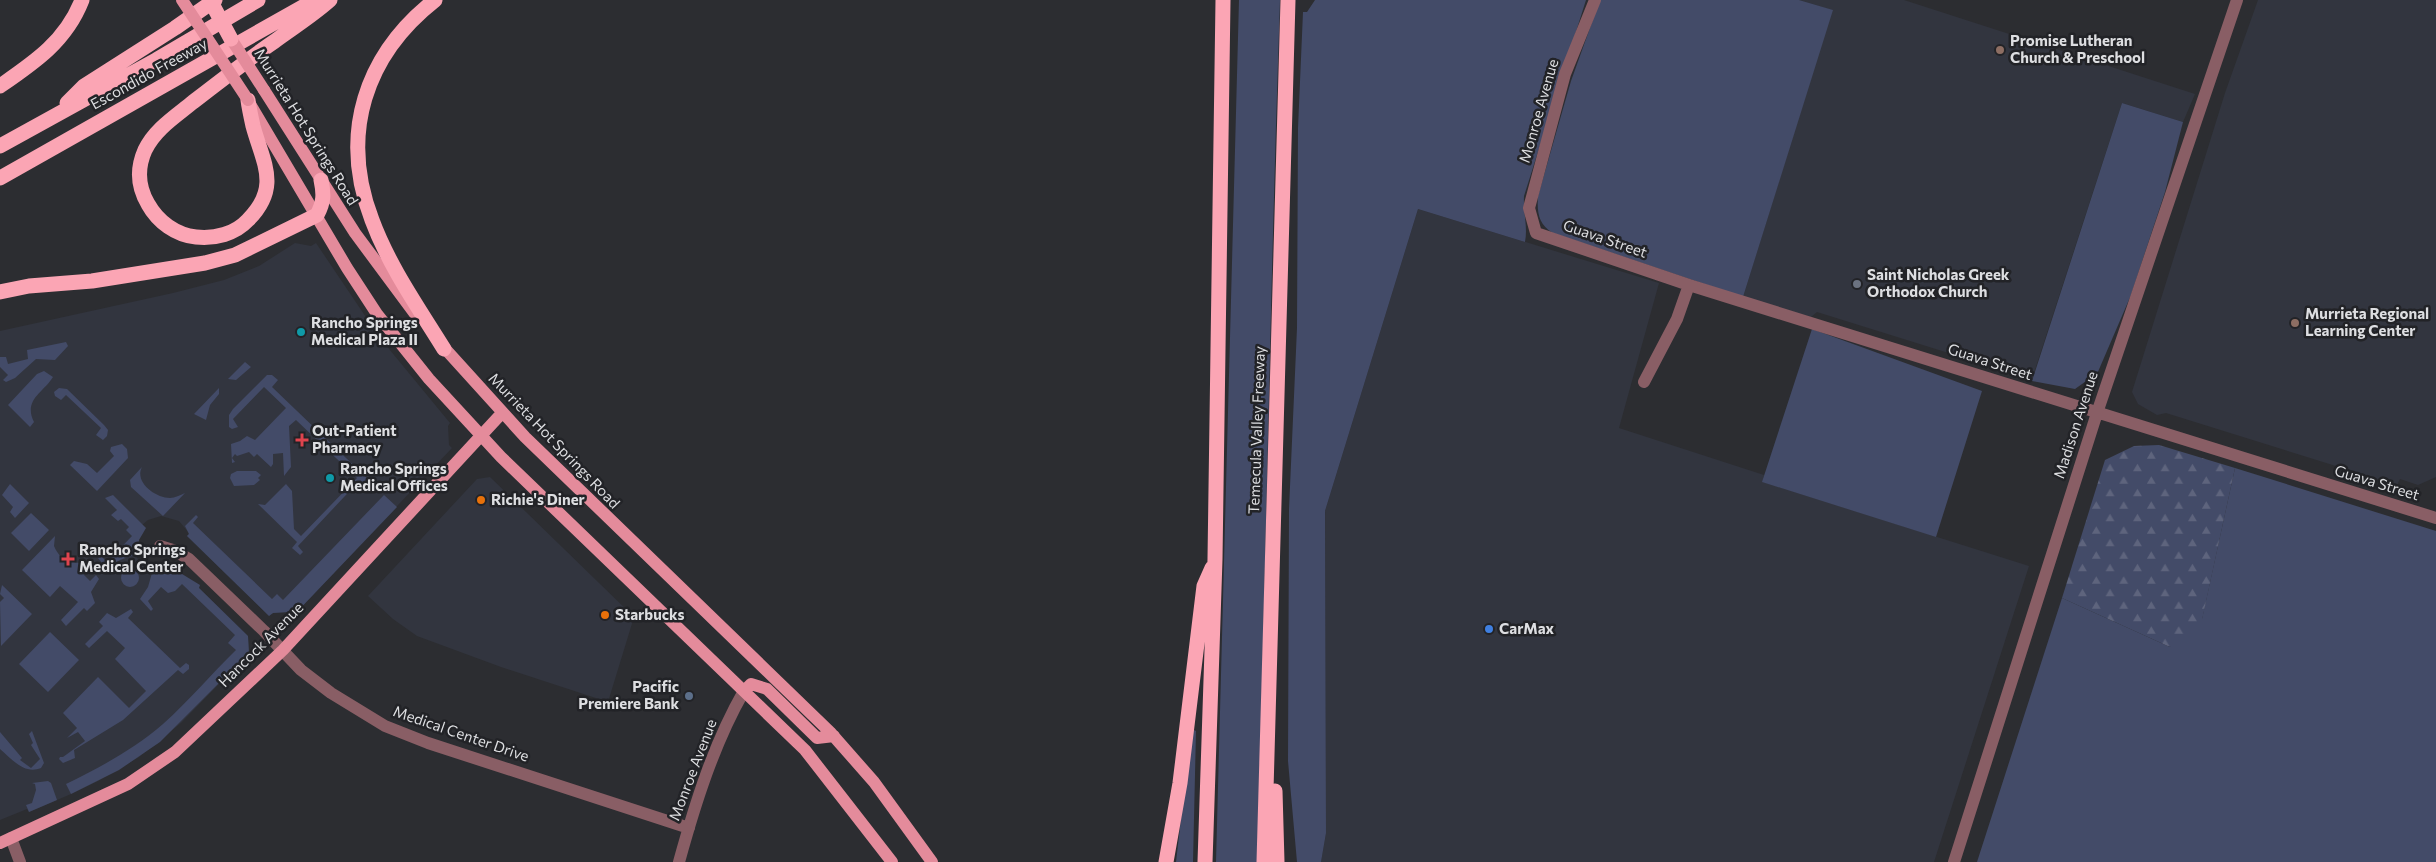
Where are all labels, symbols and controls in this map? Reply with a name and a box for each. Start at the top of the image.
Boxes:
place label: Promise Lutheran Church & Preschool [2010,31,2145,66]
street label: Escondido Freeway [87,33,210,113]
marker: Promise Lutheran Church & Preschool [1994,44,2006,56]
street label: Murrieta Hot Springs Road [251,45,363,208]
street label: Monroe Avenue [1515,57,1562,165]
street label: Guava Street [1561,215,1650,261]
place label: Saint Nicholas Greek Orthodox Church [1867,265,2010,300]
marker: Saint Nicholas Greek Orthodox Church [1851,278,1863,290]
place label: Murrieta Regional Learning Center [2305,304,2429,339]
place label: Rancho Springs Medical Plaza II [311,313,418,348]
marker: Murrieta Regional Learning Center [2289,317,2301,329]
marker: Rancho Springs Medical Plaza II [295,326,307,338]
street label: Guava Street [1946,339,2035,383]
street label: Temecula Valley Freeway [1244,345,1268,514]
street label: Murrieta Hot Springs Road [485,369,624,512]
street label: Madison Avenue [2049,369,2101,481]
place label: Out-Patient Pharmacy [312,421,397,456]
marker: Out-Patient Pharmacy [296,434,308,446]
place label: Rancho Springs Medical Offices [340,459,448,494]
street label: Guava Street [2333,461,2422,503]
marker: Rancho Springs Medical Offices [324,472,336,484]
place label: Richie's Diner [491,490,585,508]
marker: Richie's Diner [475,494,487,506]
place label: Rancho Springs Medical Center [79,540,186,575]
marker: Rancho Springs Medical Center [61,552,75,566]
street label: Hancock Avenue [214,598,306,690]
place label: Starbucks [615,605,685,623]
marker: Starbucks [599,609,611,621]
place label: CarMax [1499,619,1555,637]
marker: CarMax [1483,623,1495,635]
place label: Pacific Premiere Bank [578,677,679,712]
marker: Pacific Premiere Bank [683,690,695,702]
street label: Medical Center Drive [391,701,532,765]
street label: Monroe Avenue [664,716,720,823]

